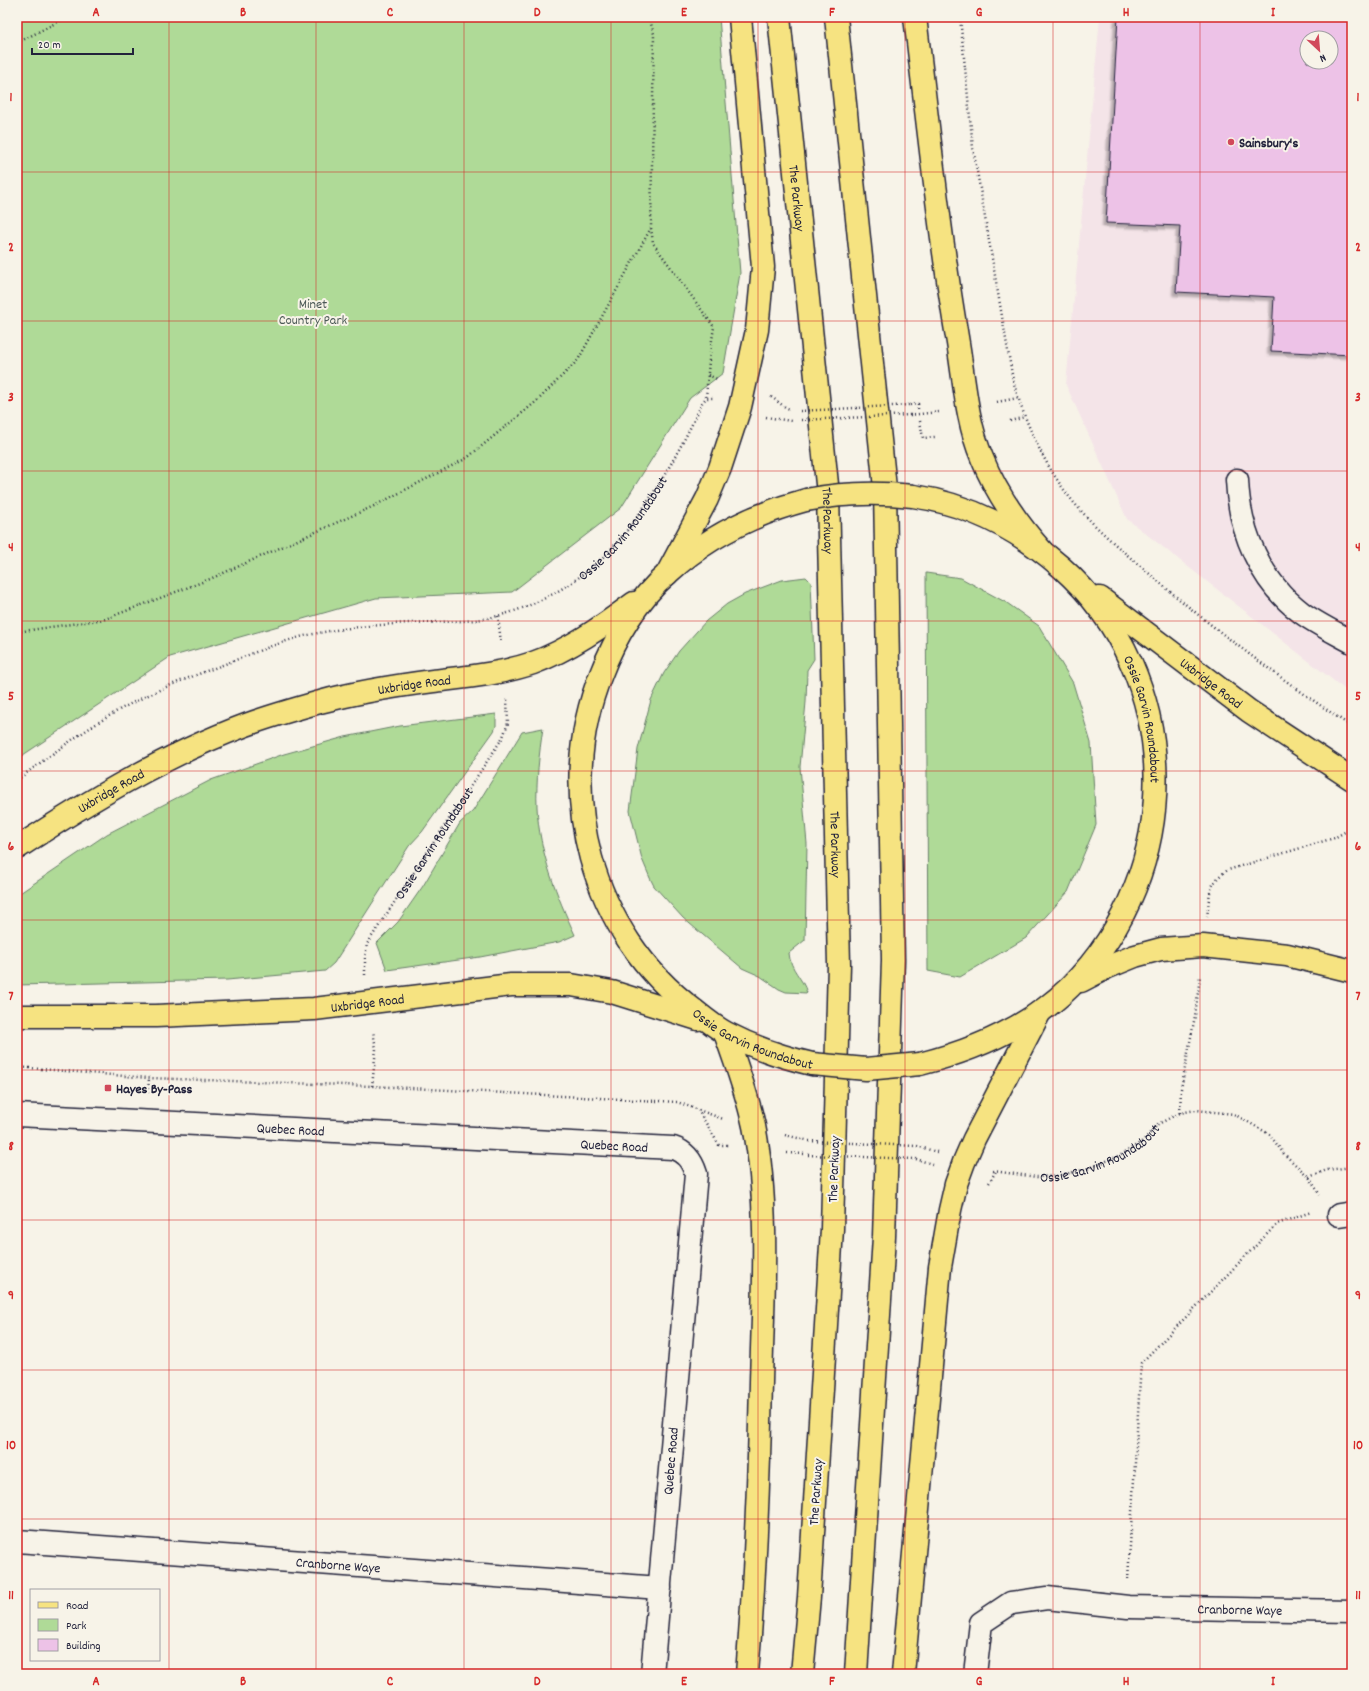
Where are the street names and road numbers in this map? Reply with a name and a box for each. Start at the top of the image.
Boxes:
street label: The Parkway [782,164,809,233]
street label: Ossie Garvin Roundabout [575,473,673,586]
street label: The Parkway [815,486,837,554]
street label: Ossie Garvin Roundabout [1117,653,1164,783]
street label: Uxbridge Road [1175,654,1246,715]
street label: Uxbridge Road [376,671,452,701]
street label: Uxbridge Road [74,765,149,819]
street label: Ossie Garvin Roundabout [391,784,479,904]
street label: The Parkway [823,811,845,878]
street label: Uxbridge Road [330,990,406,1019]
street label: Ossie Garvin Roundabout [687,1004,815,1076]
street label: Quebec Road [256,1119,325,1142]
street label: Ossie Garvin Roundabout [1040,1120,1166,1189]
street label: Quebec Road [580,1135,648,1159]
street label: The Parkway [824,1135,846,1203]
street label: Quebec Road [659,1427,685,1496]
street label: The Parkway [805,1458,829,1526]
street label: Cranborne Waye [295,1553,381,1580]
street label: Cranborne Waye [1197,1600,1282,1622]

